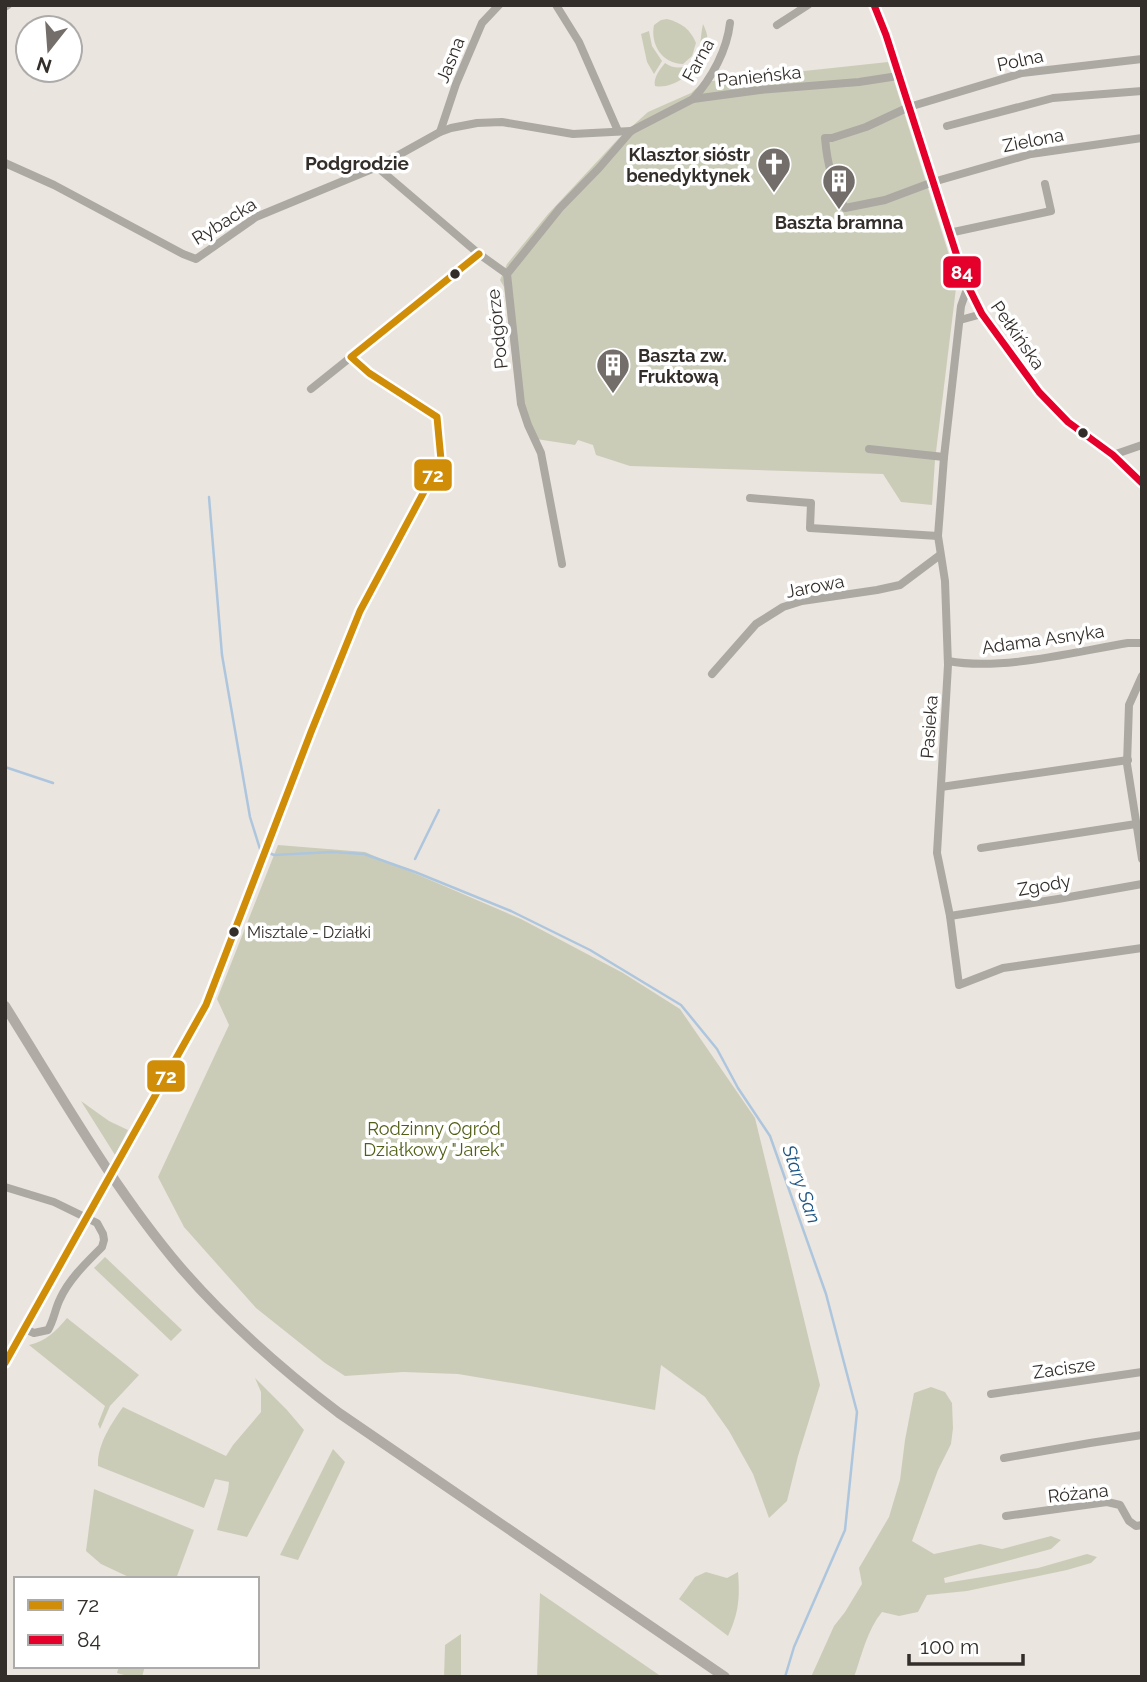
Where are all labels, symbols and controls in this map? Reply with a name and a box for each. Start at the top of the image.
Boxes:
north arrow [14,14,84,84]
street label: Jasna [431,34,469,86]
street label: Farna [678,35,718,85]
street label: Polna [995,45,1045,75]
text: N [34,53,54,78]
street label: Panieńska [716,61,802,91]
street label: Zielona [1001,124,1065,156]
place label: Klasztor sióstr benedyktynek [626,144,751,186]
church icon: Klasztor sióstr benedyktynek [755,145,793,194]
district label: Podgrodzie [305,152,409,174]
building icon: Baszta bramna [820,162,858,211]
street label: Rybacka [188,193,260,249]
place label: Baszta bramna [775,212,903,233]
line badge: 84 [942,255,982,289]
text: 84 [951,261,973,283]
unlabelled marker [448,267,462,281]
street label: Podgórze [482,288,512,370]
street label: Pełkińska [987,297,1049,373]
place label: Baszta zw. Fruktową [638,345,727,387]
building icon: Baszta zw. Fruktową [594,346,632,395]
unlabelled marker [1076,426,1090,440]
line badge: 72 [413,458,453,492]
text: 72 [422,464,444,486]
street label: Jarowa [784,570,846,602]
street label: Adama Asnyka [980,620,1106,658]
street label: Pasieka [916,695,942,759]
street label: Zgody [1016,870,1073,900]
place label: Misztale - Działki [247,923,371,942]
marker: Misztale - Działki [227,925,241,939]
line badge: 72 [146,1059,186,1093]
text: 72 [155,1065,177,1087]
park label: Rodzinny Ogród Działkowy "Jarek" [363,1118,505,1160]
water label: Stary San [778,1141,826,1226]
street label: Zacisze [1031,1353,1097,1383]
street label: Różana [1047,1479,1109,1507]
legend [14,1577,259,1668]
text: 72 [77,1592,99,1617]
scale bar [909,1622,1023,1666]
text: 84 [77,1627,101,1652]
text: 100 m [920,1634,979,1659]

